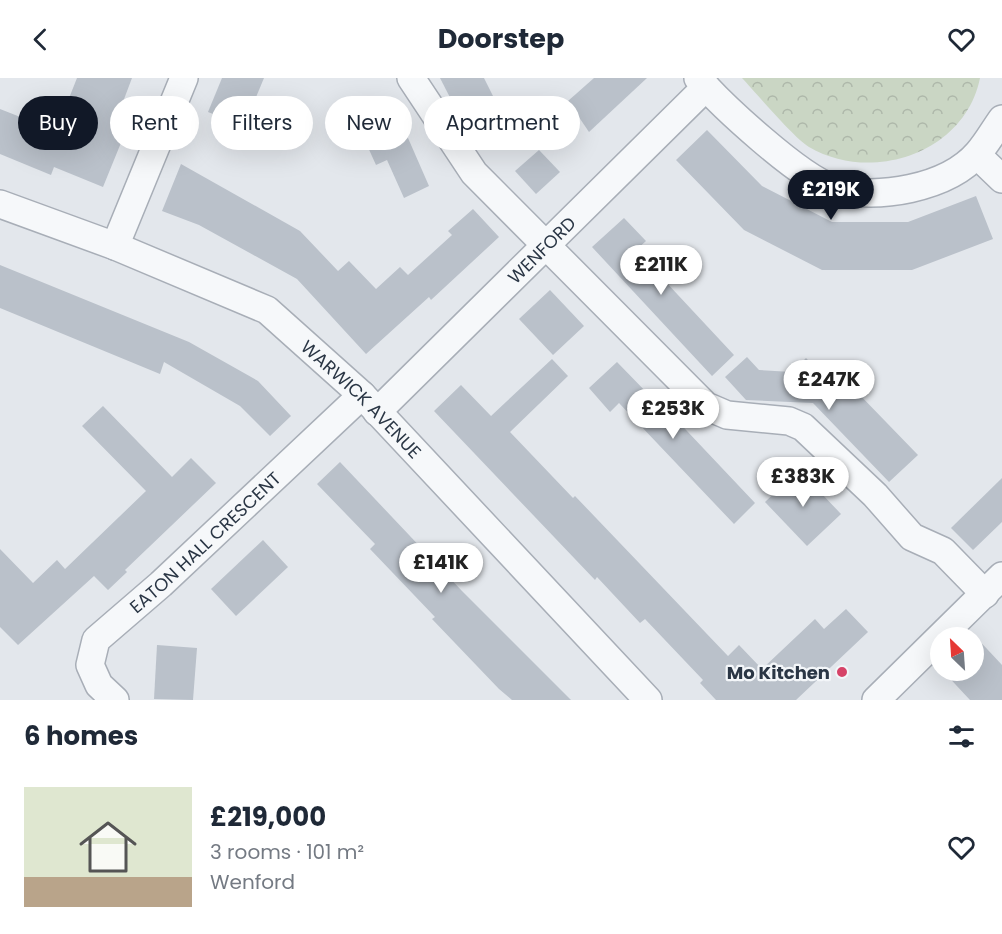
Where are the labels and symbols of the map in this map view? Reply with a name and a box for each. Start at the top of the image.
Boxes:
pin: £219K [789,170,873,221]
street label: WENFORD [502,210,581,289]
pin: £211K [619,245,703,296]
street label: WARWICK AVENUE [296,334,427,463]
pin: £247K [787,360,871,411]
pin: £253K [631,389,715,440]
pin: £383K [761,457,845,508]
street label: EATON HALL CRESCENT [124,465,286,618]
pin: £141K [399,543,483,594]
north arrow [930,627,984,681]
place label: Mo Kitchen [727,660,830,685]
marker: Mo Kitchen [835,665,849,679]

